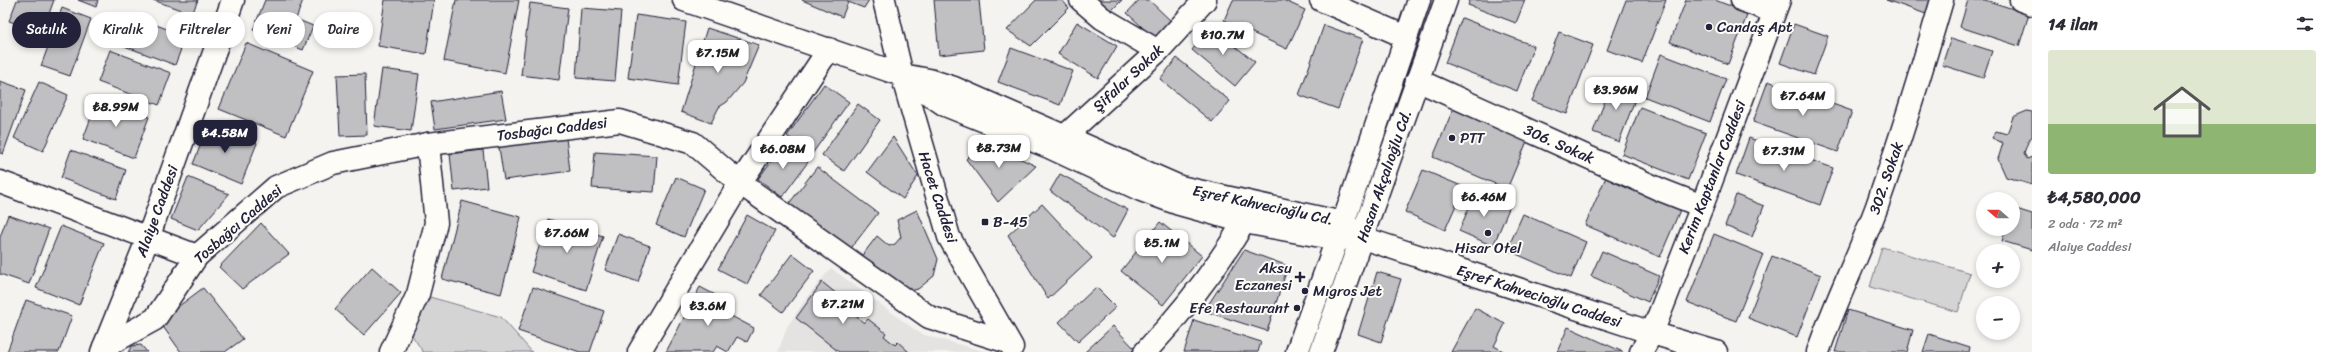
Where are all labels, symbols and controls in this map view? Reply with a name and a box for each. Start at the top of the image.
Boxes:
text: 14 ilan [2048,9,2098,39]
chip: Satılık [12,12,81,48]
chip: Kiralık [89,12,158,48]
chip: Filtreler [166,12,245,48]
chip: Yeni [253,12,305,48]
chip: Daire [313,12,373,48]
icon: filters [2294,13,2316,35]
place label: Candaş Apt [1717,14,1793,40]
pin: ₺10.7M [1190,22,1256,56]
marker: Candaş Apt [1704,22,1714,32]
text: ₺10.7M [1202,23,1244,46]
street label: Şifalar Sokak [1086,38,1170,118]
pin: ₺7.15M [685,40,751,74]
text: ₺7.15M [697,41,739,64]
icon: home [2146,76,2218,148]
pin: ₺3.96M [1583,77,1649,111]
text: ₺3.96M [1594,78,1638,101]
pin: ₺7.64M [1770,83,1836,117]
text: ₺7.64M [1781,84,1825,107]
pin: ₺8.99M [83,94,149,128]
text: ₺8.99M [93,95,139,118]
street label: Kerim Kaptanlar Caddesi [1671,96,1754,258]
street label: Hasan Akçalıoğlu Cd. [1349,106,1419,246]
street label: Tosbağcı Caddesi [495,109,609,149]
street label: 306. Sokak [1519,117,1599,171]
pin: ₺4.58M [192,120,258,154]
text: ₺4.58M [202,121,248,144]
place label: PTT [1460,125,1486,151]
marker: PTT [1447,133,1457,143]
pin: ₺8.73M [966,135,1032,169]
pin: ₺6.08M [750,136,816,170]
text: ₺8.73M [977,136,1021,159]
text: ₺6.08M [760,137,806,160]
pin: ₺7.31M [1751,138,1817,172]
street label: 302. Sokak [1861,138,1911,218]
text: ₺7.31M [1763,139,1805,162]
street label: Hacet Caddesi [911,148,965,247]
street label: Alaiye Caddesi [128,161,186,262]
street label: Tosbağcı Caddesi [188,177,289,270]
street label: Eşref Kahvecioğlu Cd. [1190,177,1336,233]
text: ₺4,580,000 [2048,182,2141,212]
pin: ₺6.46M [1451,184,1517,218]
text: ₺6.46M [1462,185,1506,208]
north arrow [1976,192,2020,236]
map controls [1976,192,2020,340]
place label: B-45 [993,209,1028,235]
text: 2 oda · 72 m² [2048,212,2123,235]
marker: B-45 [980,217,990,227]
pin: ₺7.66M [534,220,600,254]
text: ₺7.66M [545,221,589,244]
marker: Hisar Otel [1483,228,1493,238]
pin: ₺5.1M [1134,230,1190,264]
text: ₺5.1M [1144,231,1180,254]
place label: Hisar Otel [1455,235,1522,261]
text: Alaiye Caddesi [2048,235,2131,258]
button: + [1976,244,2020,288]
place label: Aksu Eczanesi [1235,255,1293,298]
street label: Eşref Kahvecioğlu Caddesi [1453,257,1626,335]
marker: Aksu Eczanesi [1295,272,1305,282]
place label: Mıgros Jet [1313,278,1383,304]
marker: Mıgros Jet [1300,286,1310,296]
pin: ₺7.21M [810,291,876,325]
text: ₺7.21M [822,292,864,315]
pin: ₺3.6M [680,293,736,327]
text: ₺3.6M [690,294,726,317]
place label: Efe Restaurant [1189,295,1290,321]
button: − [1976,296,2020,340]
marker: Efe Restaurant [1292,303,1302,313]

